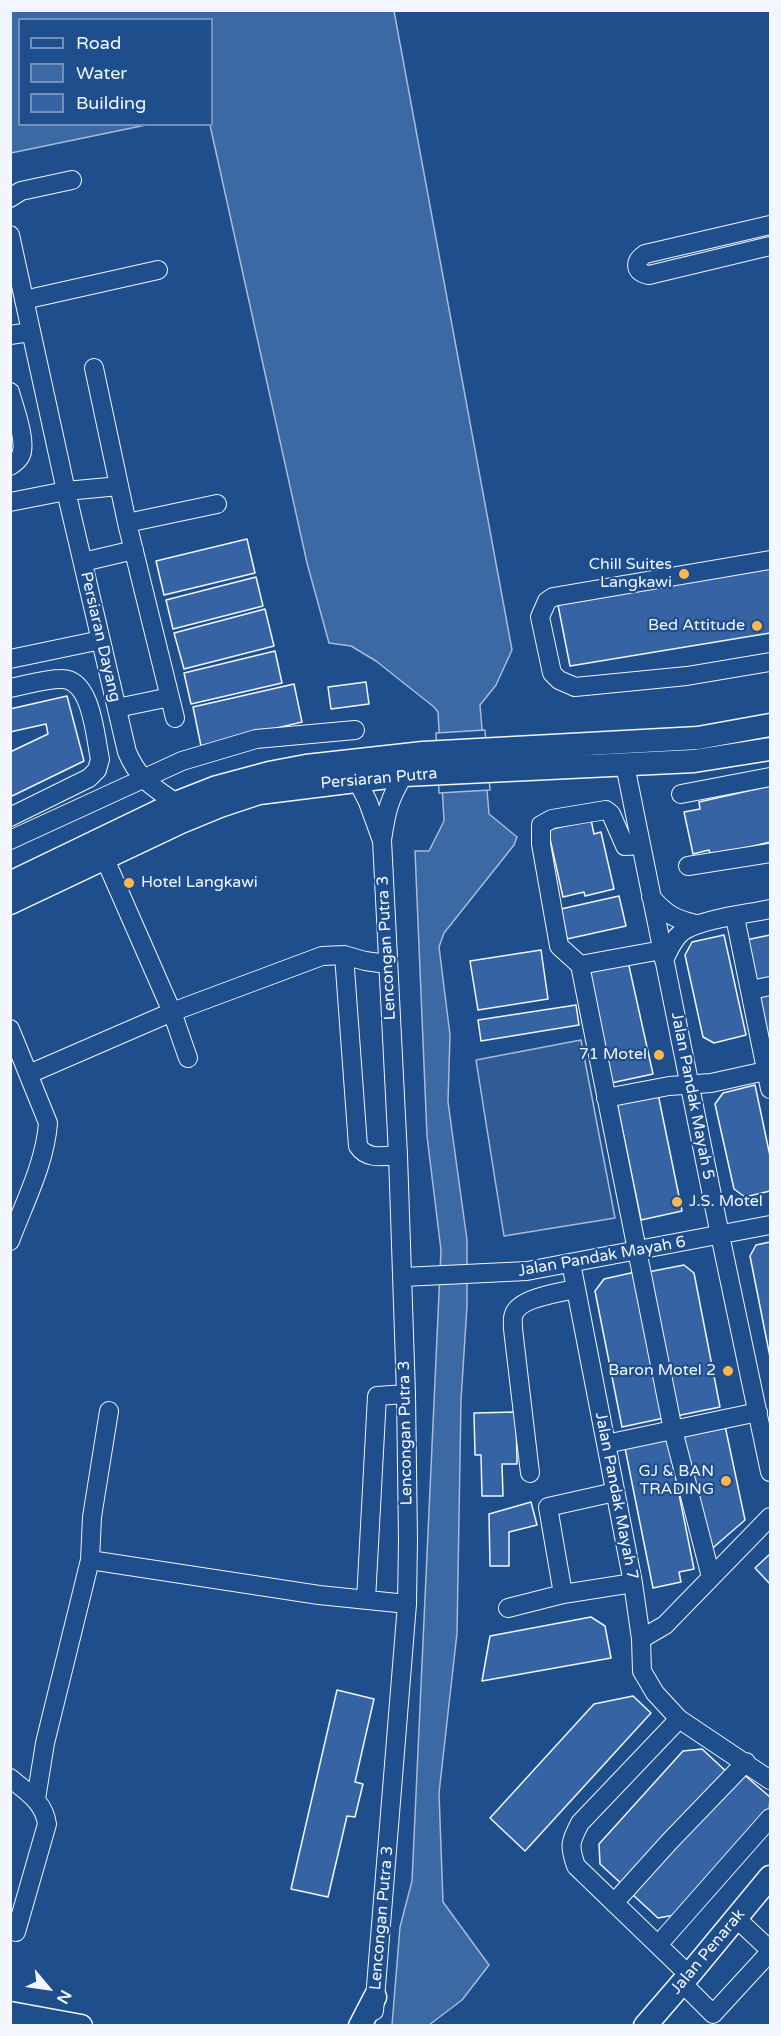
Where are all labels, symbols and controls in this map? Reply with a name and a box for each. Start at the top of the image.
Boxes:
legend [18,18,213,126]
text: Road [76,32,121,54]
text: Water [76,62,127,84]
text: Building [76,92,146,114]
place label: Chill Suites Langkawi [589,555,672,593]
marker: Chill Suites Langkawi [677,567,691,581]
street label: Persiaran Dayang [76,570,124,704]
place label: Bed Attitude [648,616,745,636]
marker: Bed Attitude [750,619,764,633]
street label: Persiaran Putra [320,764,438,794]
place label: Hotel Langkawi [141,873,258,893]
street label: Lencongan Putra 3 [374,875,400,1021]
marker: Hotel Langkawi [122,876,136,890]
street label: Jalan Pandak Mayah 5 [666,1011,718,1181]
place label: 71 Motel [579,1045,647,1065]
marker: 71 Motel [652,1048,666,1062]
place label: J.S. Motel [689,1192,763,1212]
marker: J.S. Motel [670,1195,684,1209]
street label: Jalan Pandak Mayah 6 [517,1233,687,1281]
street label: Lencongan Putra 3 [395,1360,417,1506]
place label: Baron Motel 2 [608,1361,716,1381]
marker: Baron Motel 2 [721,1364,735,1378]
street label: Jalan Pandak Mayah 7 [590,1411,642,1581]
place label: GJ & BAN TRADING [639,1462,714,1500]
marker: GJ & BAN TRADING [719,1474,733,1488]
street label: Lencongan Putra 3 [366,1845,398,1991]
street label: Jalan Penarak [667,1905,749,1999]
north arrow [18,1958,78,2018]
text: N [52,1986,76,2007]

